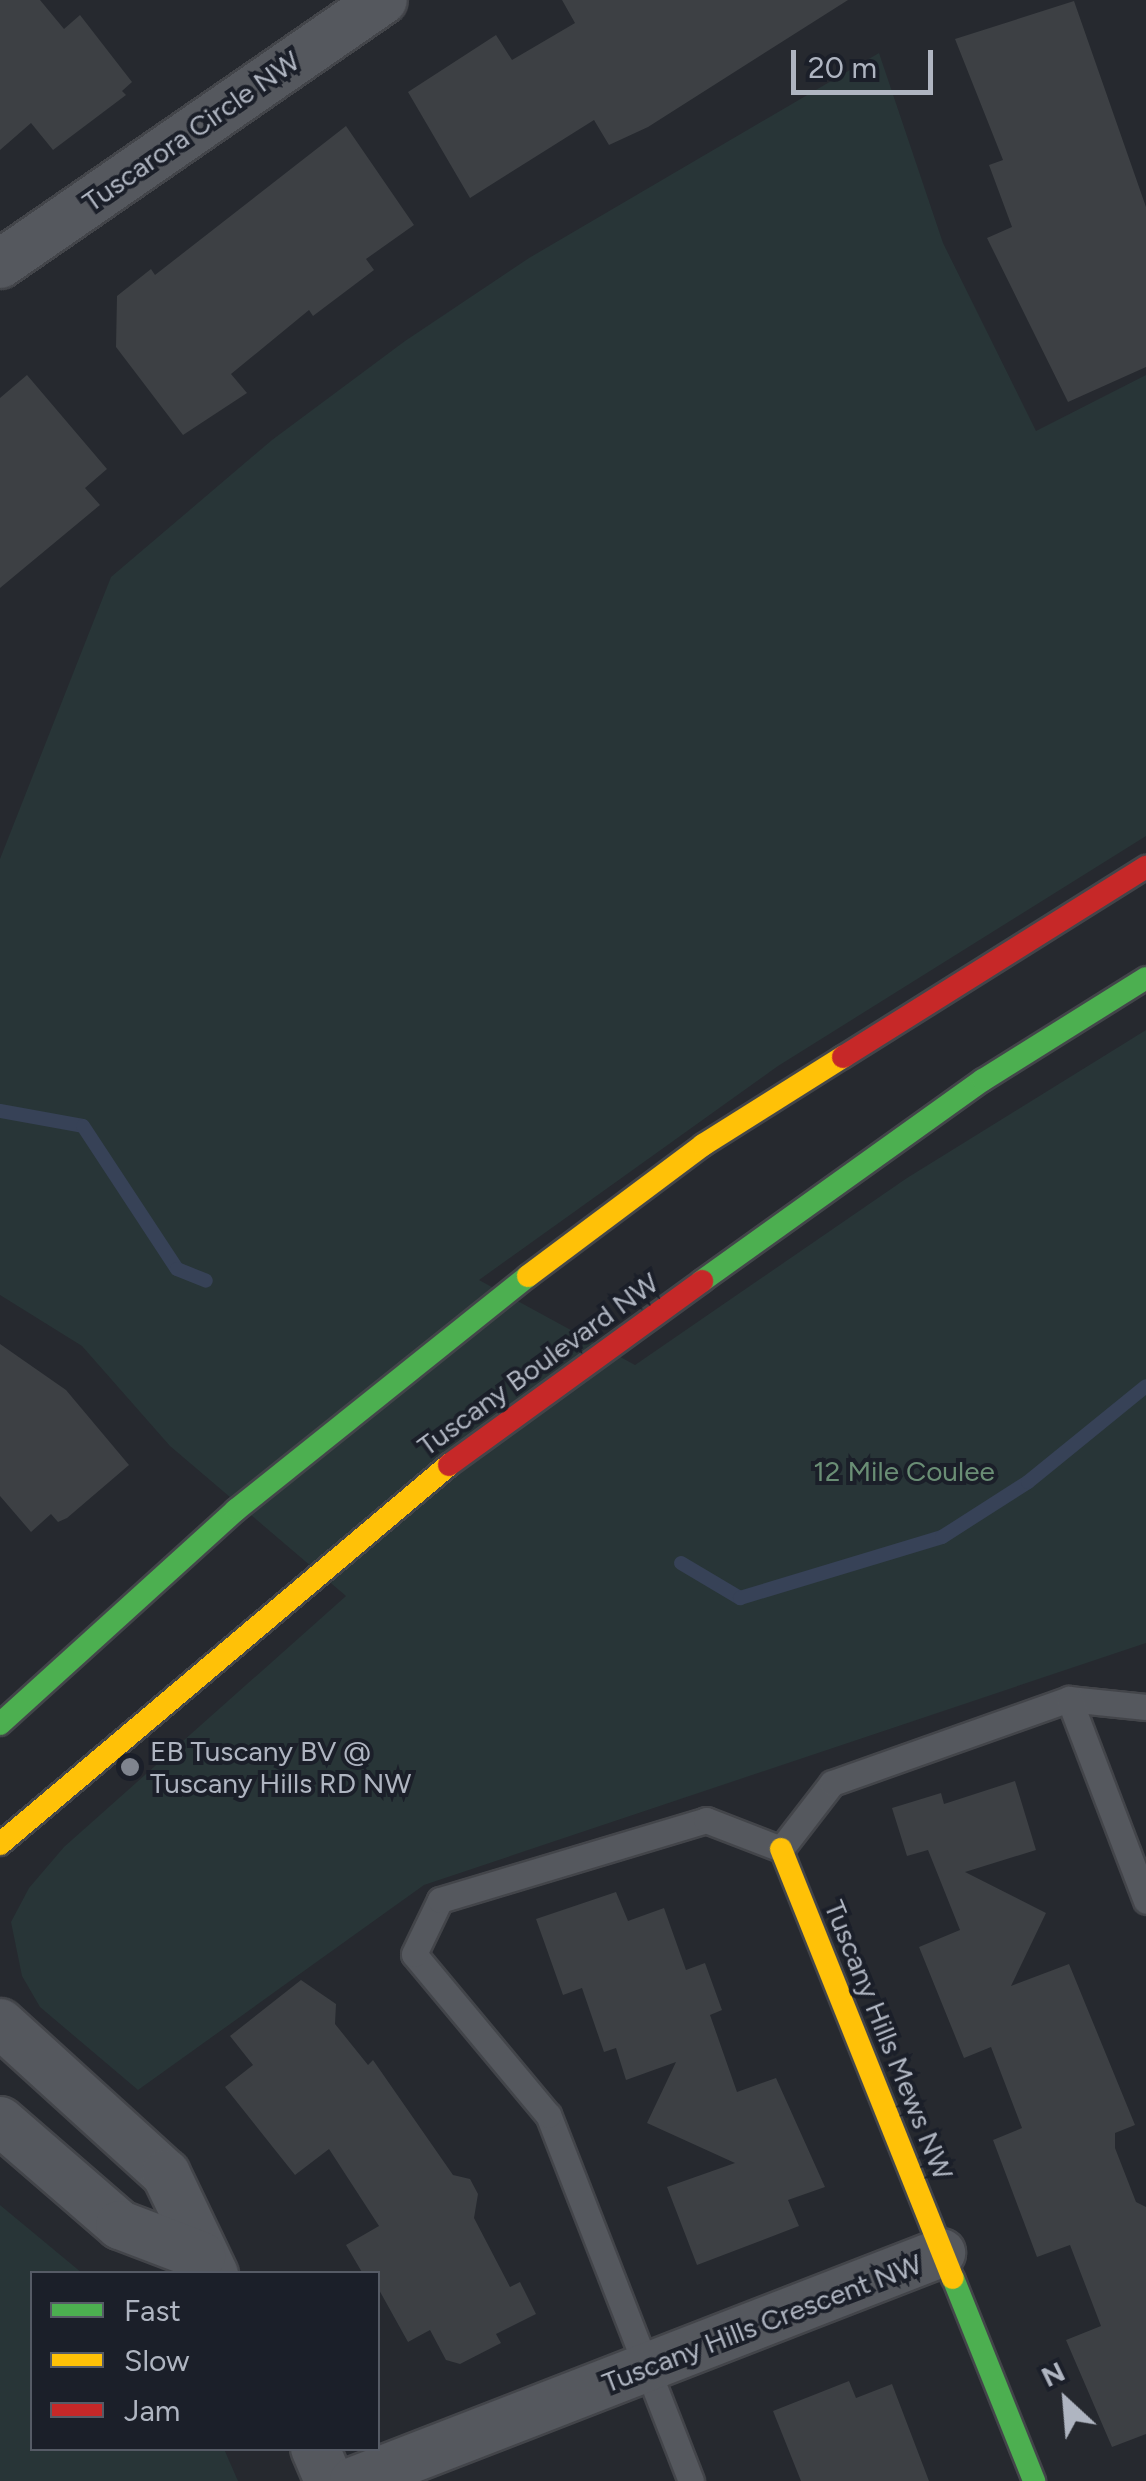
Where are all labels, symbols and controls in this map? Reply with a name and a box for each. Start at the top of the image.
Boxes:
scale bar [796,30,938,92]
street label: Tuscarora Circle NW [76,44,306,218]
text: 20 m [808,49,877,86]
street label: Tuscany Boulevard NW [411,1265,665,1463]
park label: 12 Mile Coulee [813,1454,995,1488]
place label: EB Tuscany BV @ Tuscany Hills RD NW [150,1734,411,1800]
marker: EB Tuscany BV @ Tuscany Hills RD NW [119,1756,141,1778]
street label: Tuscany Hills Mews NW [818,1895,960,2185]
street label: Tuscany Hills Crescent NW [598,2247,926,2399]
legend [30,2271,380,2451]
text: Fast [124,2292,181,2329]
text: Slow [124,2342,190,2379]
north arrow [1016,2351,1116,2451]
text: N [1036,2354,1070,2394]
text: Jam [124,2392,180,2429]

